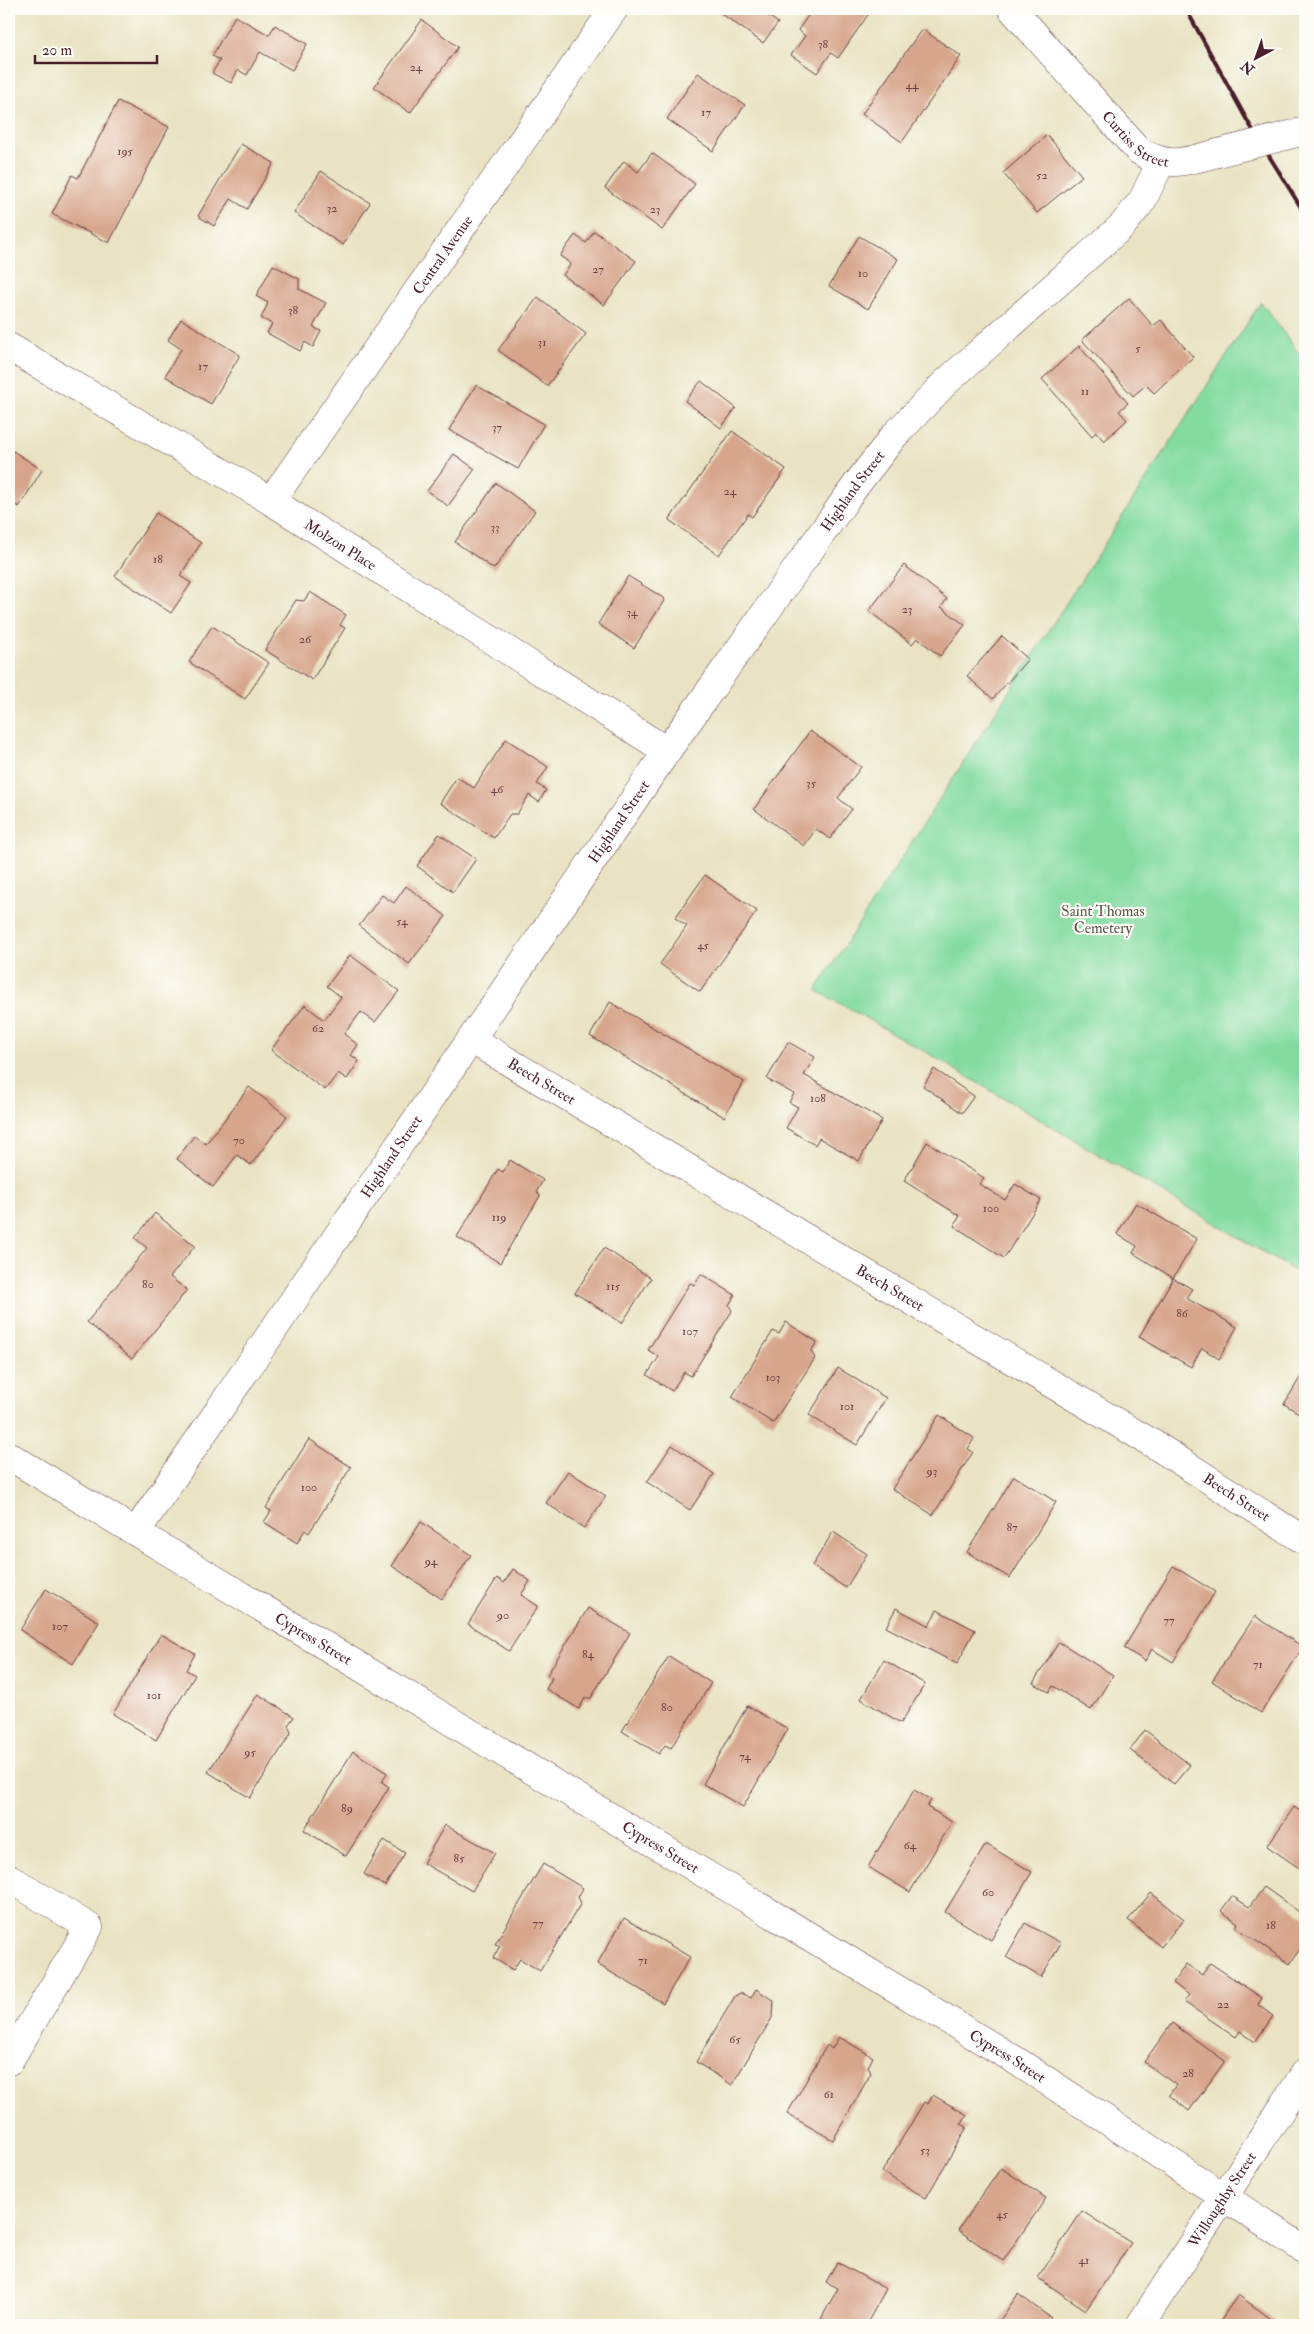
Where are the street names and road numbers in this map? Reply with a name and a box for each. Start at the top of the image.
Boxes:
street label: Curtiss Street [1098,107,1170,172]
street label: Central Avenue [409,212,477,298]
street label: Highland Street [817,447,889,535]
street label: Molzon Place [300,515,380,575]
street label: Highland Street [585,777,654,867]
street label: Beech Street [504,1054,579,1109]
street label: Highland Street [357,1112,427,1202]
street label: Beech Street [852,1261,927,1316]
street label: Beech Street [1199,1469,1274,1526]
street label: Cypress Street [271,1609,355,1670]
street label: Cypress Street [618,1817,702,1878]
street label: Cypress Street [966,2026,1049,2088]
street label: Willoughby Street [1184,2148,1261,2252]

